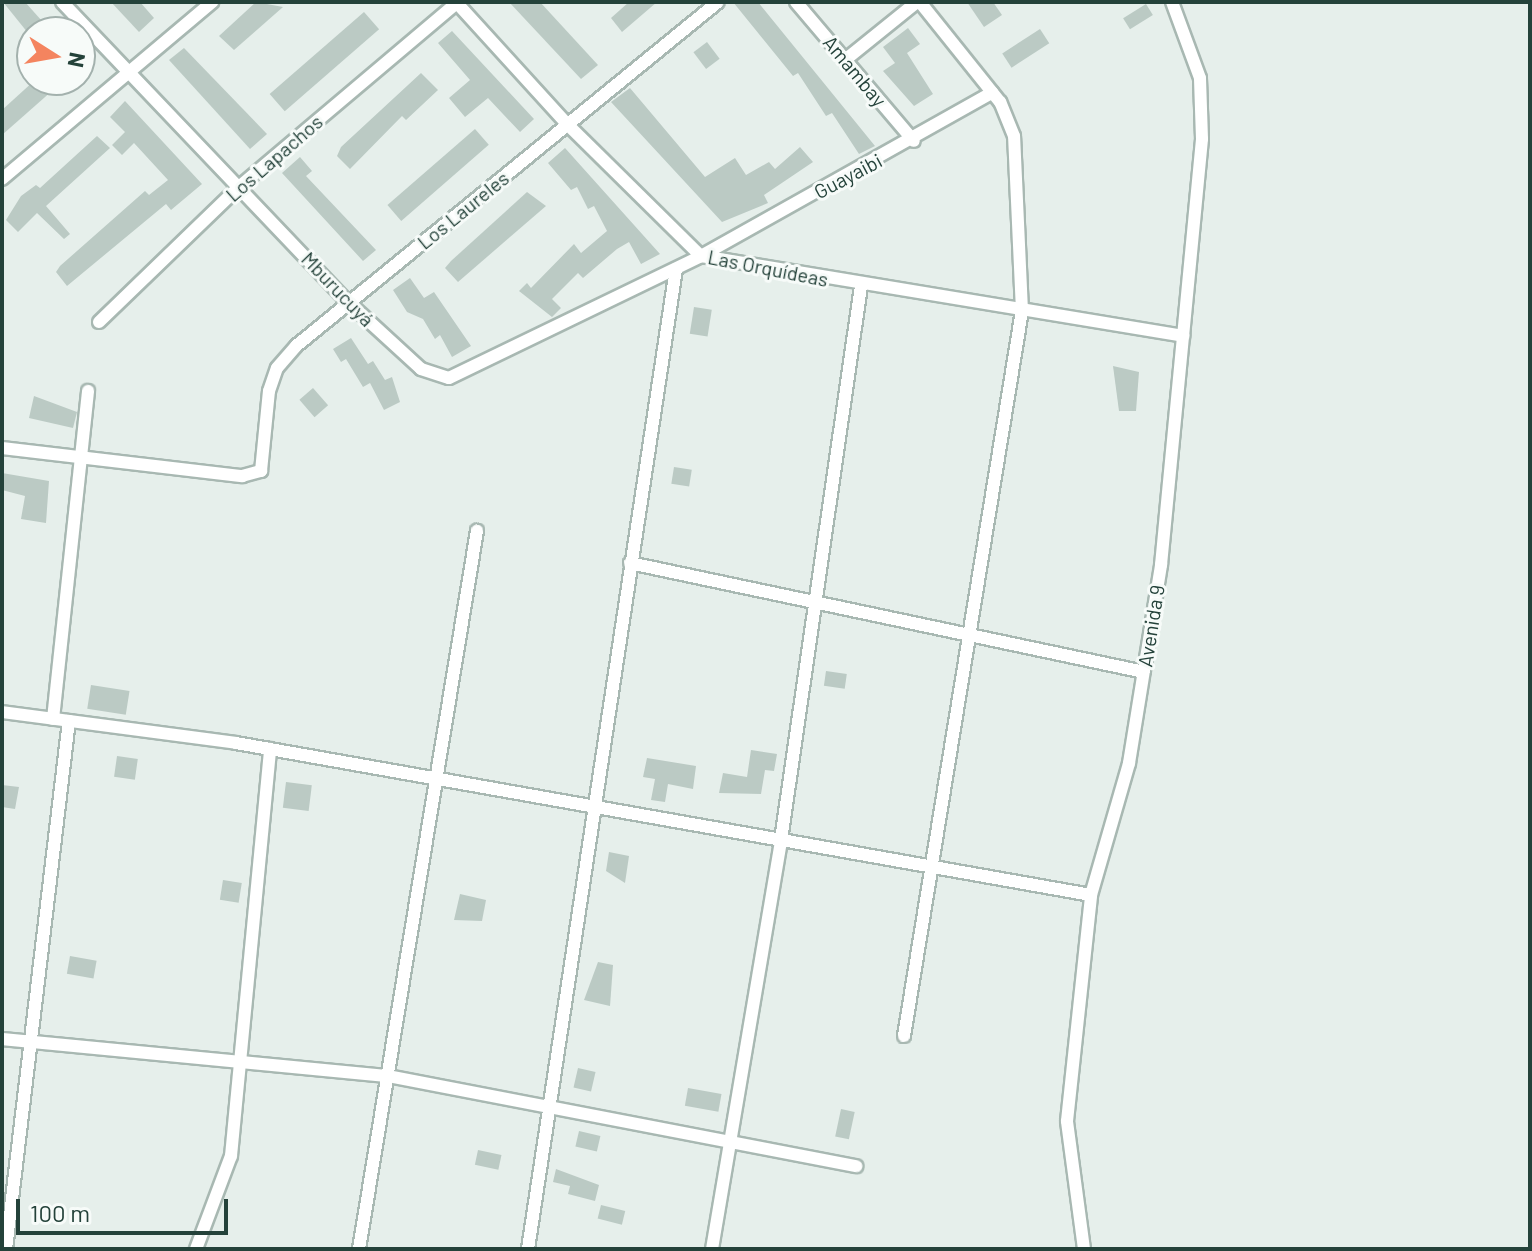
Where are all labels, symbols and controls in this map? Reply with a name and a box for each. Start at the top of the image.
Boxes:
north arrow [16,16,96,96]
street label: Amambay [818,30,892,112]
text: N [63,51,92,70]
street label: Los Lapachos [221,109,327,207]
street label: Guayaibi [810,148,886,204]
street label: Los Laureles [412,166,514,254]
street label: Las Orquídeas [706,245,830,291]
street label: Mburucuyá [297,247,379,331]
street label: Avenida 9 [1133,583,1169,669]
scale bar [20,1183,232,1233]
text: 100 m [30,1198,90,1227]

